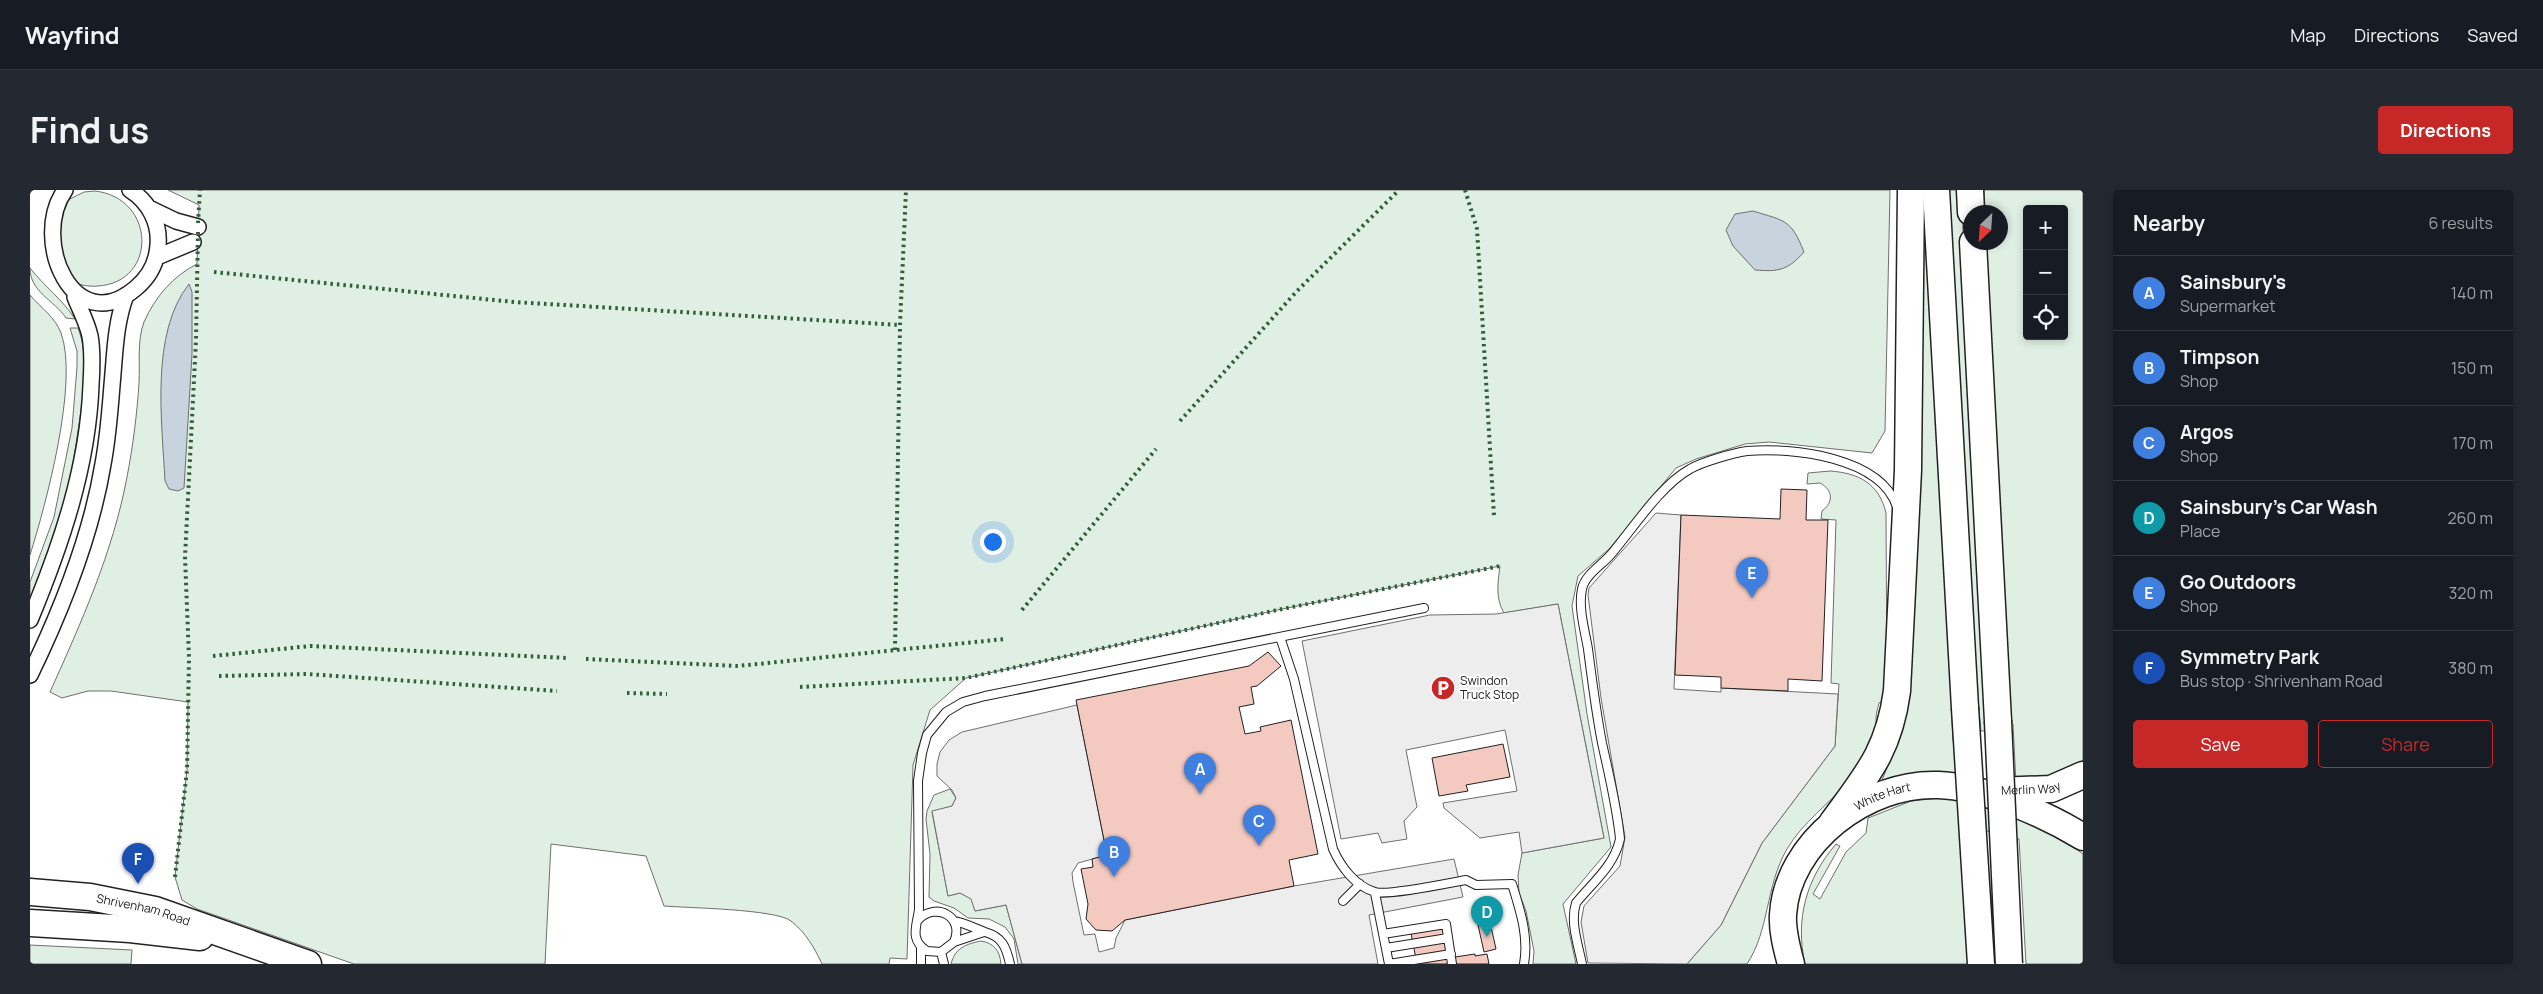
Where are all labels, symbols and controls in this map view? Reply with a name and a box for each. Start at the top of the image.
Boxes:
text: Wayfind [25,18,120,51]
text: Map [2290,23,2326,47]
text: Directions [2354,23,2439,47]
text: Saved [2467,23,2518,47]
text: Find us [30,106,149,154]
button: Directions [2378,106,2513,154]
north arrow [1963,205,2008,250]
map controls [2023,205,2068,340]
button: + [2023,205,2068,250]
text: Nearby [2133,209,2205,237]
text: 6 results [2428,212,2493,234]
button: − [2023,250,2068,295]
text: Sainsbury's [2180,269,2286,295]
text: A [2144,282,2154,304]
text: 140 m [2451,282,2493,304]
button: locate [2023,295,2068,340]
text: Supermarket [2180,295,2276,317]
text: Timpson [2180,344,2259,370]
text: B [2144,357,2154,379]
text: 150 m [2451,357,2493,379]
text: Shop [2180,370,2218,392]
text: Argos [2180,419,2233,445]
text: C [2143,432,2155,454]
text: 170 m [2452,432,2493,454]
text: Shop [2180,445,2218,467]
text: Sainsbury's Car Wash [2180,494,2378,520]
text: D [2143,507,2155,529]
text: 260 m [2447,507,2493,529]
text: Place [2180,520,2220,542]
your location [980,529,1006,555]
pin: E [1736,557,1768,598]
text: Go Outdoors [2180,569,2296,595]
text: E [2144,582,2154,604]
text: 320 m [2449,582,2493,604]
text: Shop [2180,595,2218,617]
text: Symmetry Park [2180,644,2319,670]
text: F [2145,657,2153,679]
text: 380 m [2448,657,2493,679]
text: Bus stop · Shrivenham Road [2180,670,2383,692]
place label: Swindon Truck Stop [1460,672,1519,703]
parking icon: Swindon Truck Stop [1430,675,1456,701]
button: Save [2133,720,2308,768]
button: Share [2318,720,2493,768]
pin: A [1184,753,1216,794]
street label: Merlin Way [2001,777,2064,799]
street label: White Hart [1851,778,1912,815]
pin: C [1243,805,1275,846]
pin: B [1098,836,1130,877]
pin: F [122,843,154,884]
street label: Shrivenham Road [95,889,193,930]
pin: D [1471,896,1503,937]

